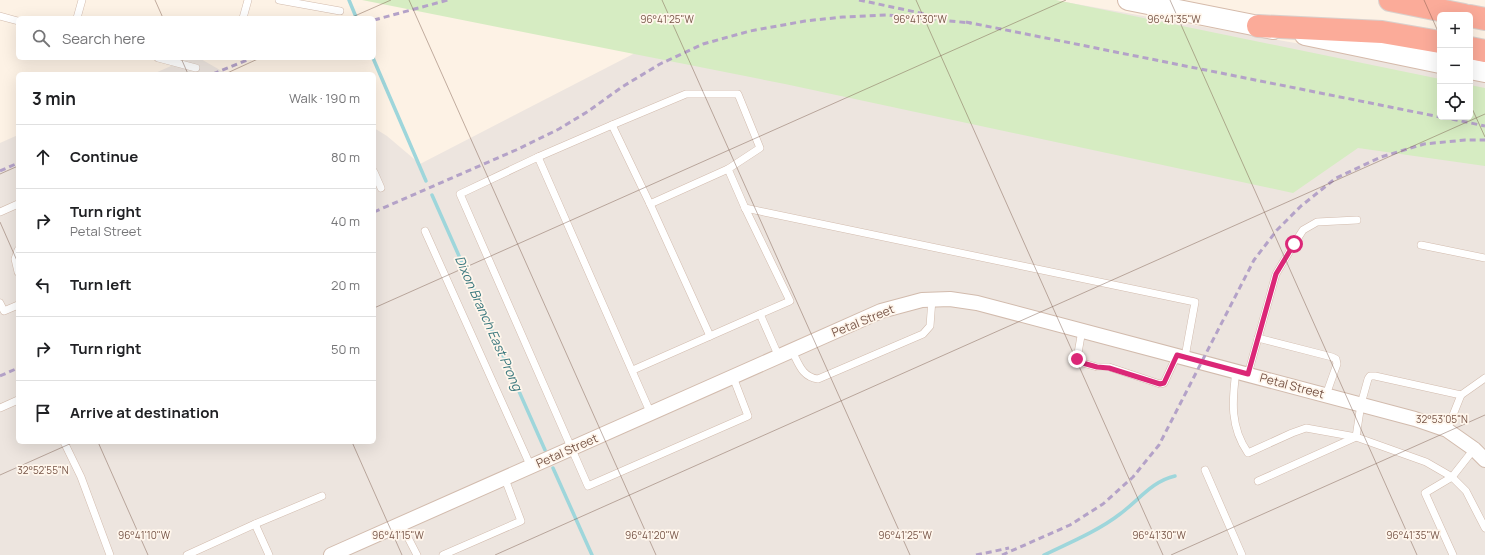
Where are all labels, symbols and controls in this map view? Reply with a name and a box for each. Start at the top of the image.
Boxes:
text: 96°41'25"W [640,12,694,26]
text: 96°41'30"W [893,12,948,26]
text: 96°41'35"W [1147,12,1201,26]
map controls [1437,12,1473,120]
button: + [1437,12,1473,48]
search box [16,16,376,60]
icon: search [30,27,52,49]
text: Search here [62,28,145,49]
button: − [1437,48,1473,84]
button: locate [1437,84,1473,120]
text: 3 min [32,87,76,110]
text: Walk · 190 m [289,89,360,107]
icon: ahead [32,146,54,168]
text: Continue [70,146,138,167]
text: 80 m [331,148,360,166]
text: Turn right [70,201,141,222]
icon: right [32,210,54,232]
text: 40 m [331,212,360,230]
text: Petal Street [70,222,142,240]
route start [1285,235,1303,253]
water label: Dixon Branch East Prong [451,253,527,395]
icon: left [32,274,54,296]
text: Turn left [70,274,132,295]
text: 20 m [331,276,360,294]
street label: Petal Street [829,300,897,341]
icon: right [32,338,54,360]
text: Turn right [70,338,141,359]
text: 50 m [331,340,360,358]
route end [1068,350,1086,368]
street label: Petal Street [1258,369,1326,402]
icon: arrive [32,402,54,424]
text: Arrive at destination [70,402,219,423]
text: 32°53'05"N [1416,412,1468,426]
street label: Petal Street [533,429,601,472]
text: 32°52'55"N [17,463,69,477]
text: 96°41'10"W [118,528,171,542]
text: 96°41'15"W [372,528,425,542]
text: 96°41'20"W [625,528,680,542]
text: 96°41'25"W [878,528,932,542]
text: 96°41'30"W [1132,528,1187,542]
text: 96°41'35"W [1386,528,1440,542]

